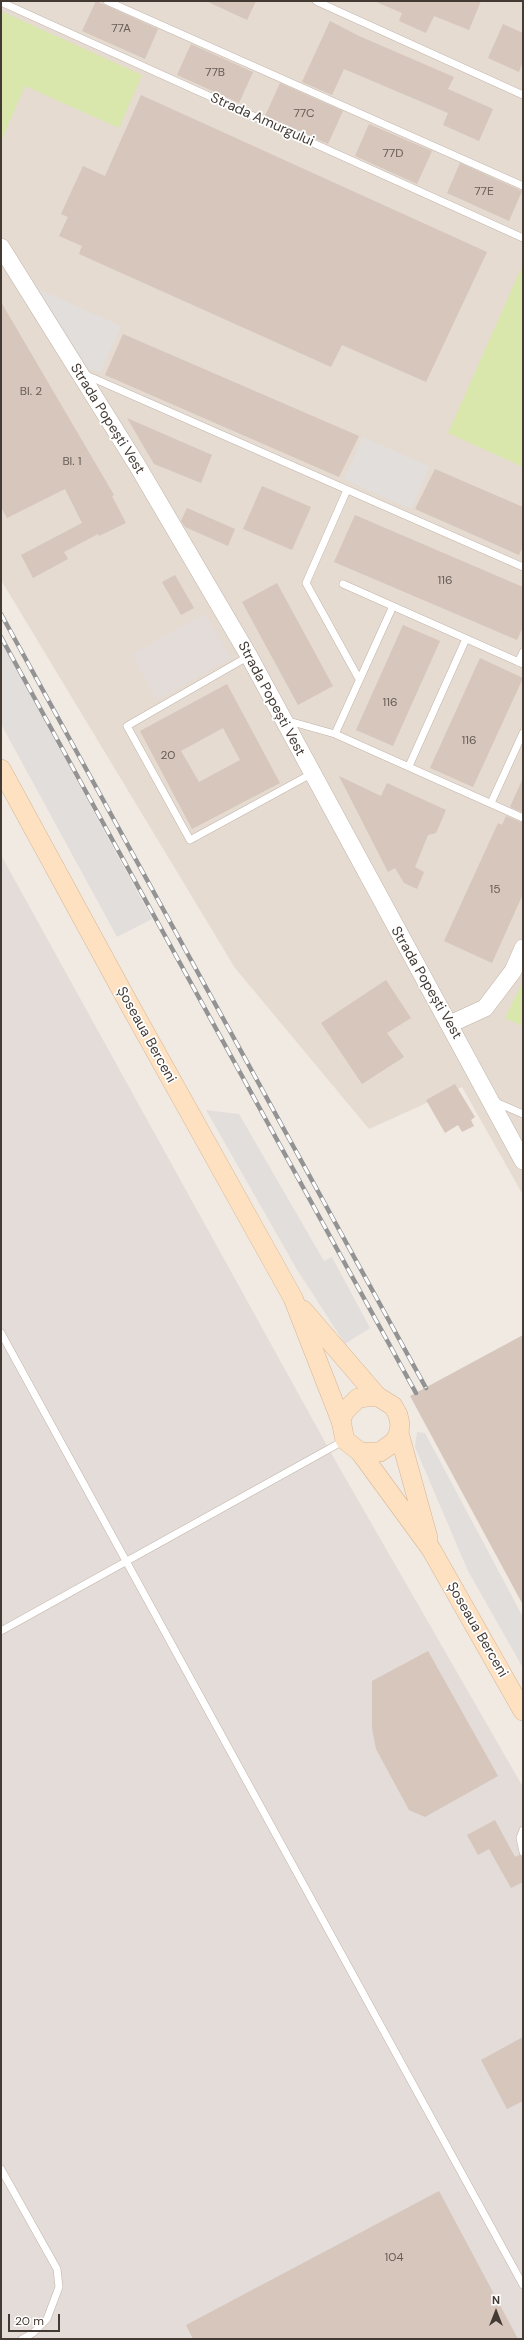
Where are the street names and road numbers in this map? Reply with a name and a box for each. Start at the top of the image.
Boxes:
street label: Strada Amurgului [208,90,316,150]
street label: Strada Popești Vest [66,361,148,477]
street label: Strada Popești Vest [234,639,308,759]
street label: Strada Popești Vest [387,924,465,1042]
street label: Șoseaua Berceni [113,984,179,1086]
street label: Șoseaua Berceni [443,1579,511,1681]

